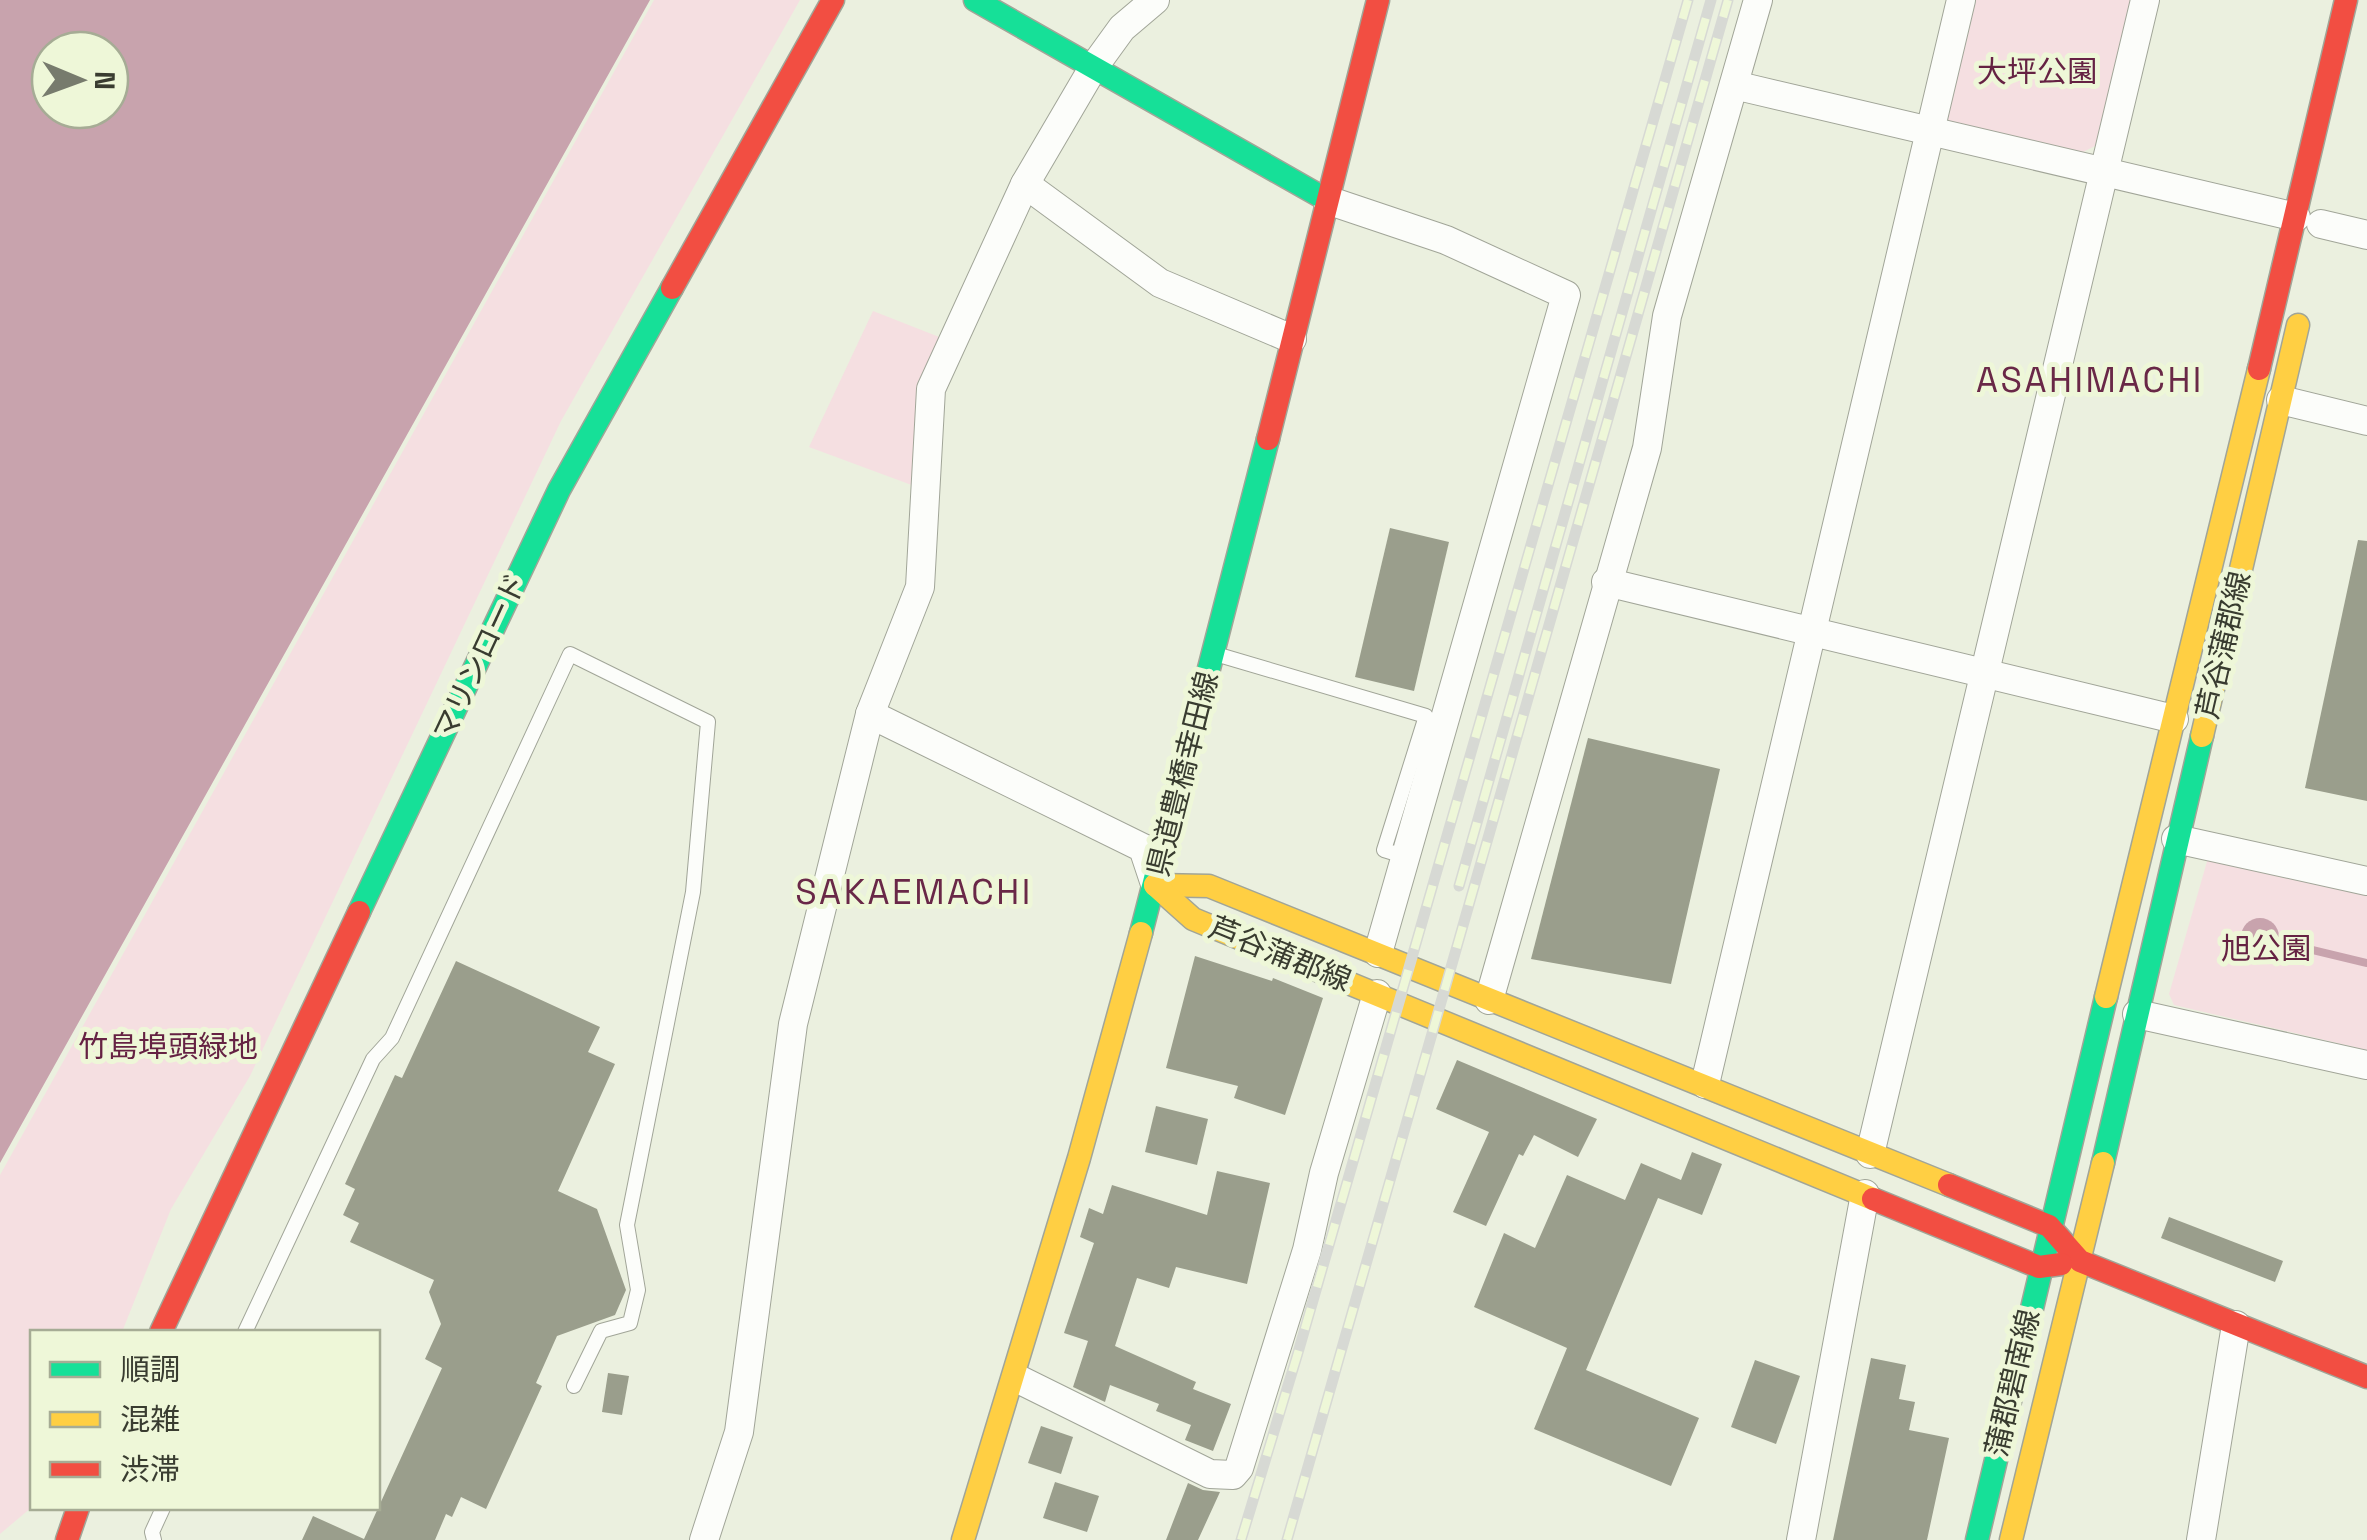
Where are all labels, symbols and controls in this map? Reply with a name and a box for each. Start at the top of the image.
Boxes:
north arrow [30,30,130,130]
park label: 大坪公園 [1977,52,2097,91]
text: N [87,71,123,90]
district label: ASAHIMACHI [1976,358,2204,402]
street label: マリンロード [424,567,535,747]
street label: 芦谷蒲郡線 [2188,567,2259,722]
street label: 県道豊橋幸田線 [1138,667,1227,880]
district label: SAKAEMACHI [795,870,1033,914]
street label: 芦谷蒲郡線 [1203,907,1357,1000]
park label: 旭公園 [2221,929,2311,968]
park label: 竹島埠頭緑地 [78,1027,258,1066]
street label: 蒲郡碧南線 [1977,1305,2048,1460]
legend [30,1330,380,1510]
text: 順調 [120,1350,180,1389]
text: 混雑 [120,1400,180,1439]
text: 渋滞 [120,1450,180,1489]

